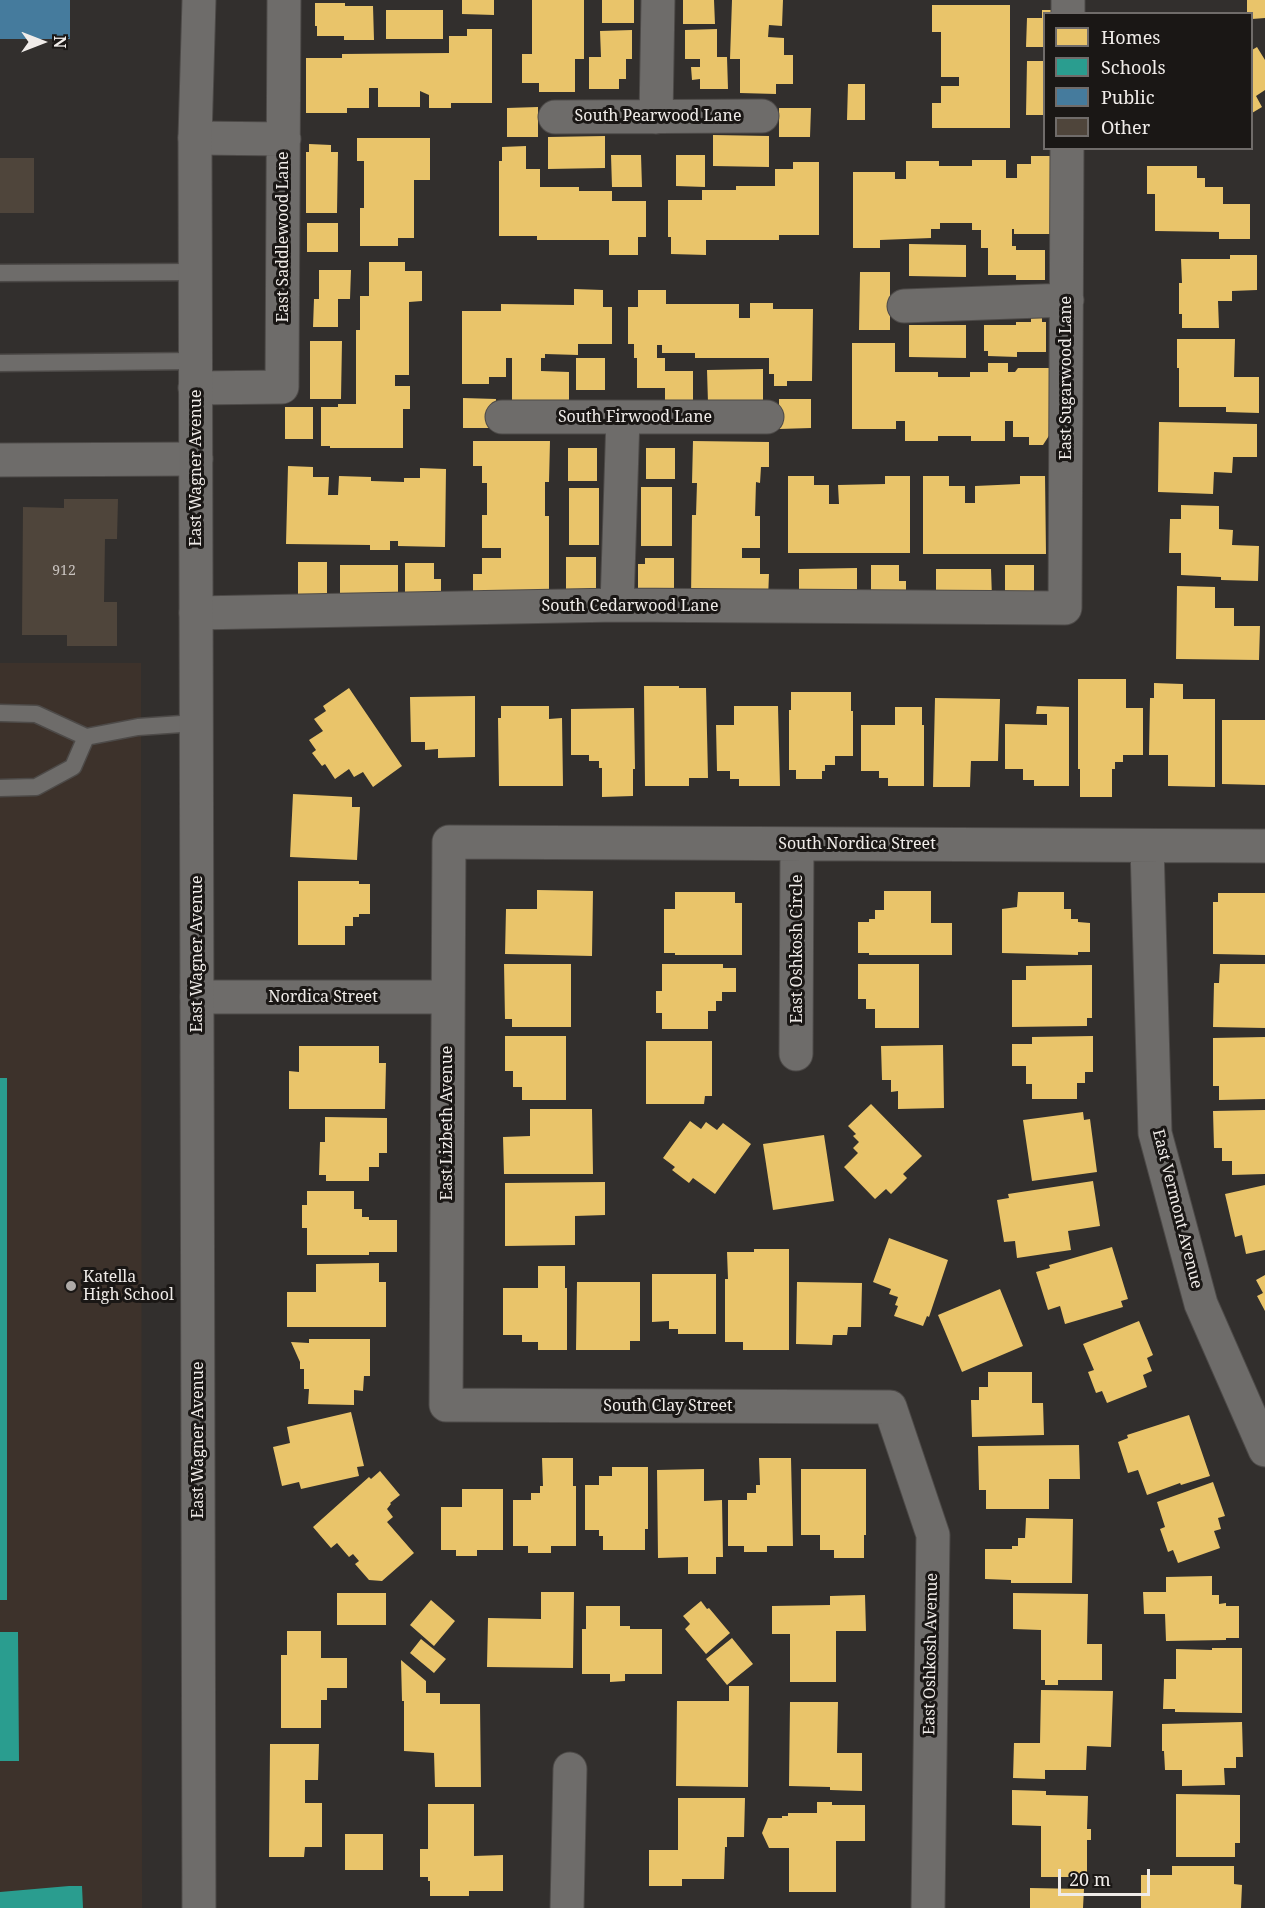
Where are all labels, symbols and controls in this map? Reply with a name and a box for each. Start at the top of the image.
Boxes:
north arrow [12,12,72,72]
legend [1043,12,1253,150]
text: Homes [1101,25,1160,49]
text: N [49,36,71,48]
text: Schools [1101,55,1166,79]
text: Public [1101,85,1155,109]
street label: South Pearwood Lane [575,106,741,126]
text: Other [1101,115,1150,139]
street label: East Saddlewood Lane [273,152,293,322]
street label: East Sugarwood Lane [1056,296,1076,460]
street label: East Wagner Avenue [186,390,206,546]
street label: South Firwood Lane [558,407,712,427]
house number: 912 [52,563,76,579]
street label: South Cedarwood Lane [542,596,718,616]
street label: South Nordica Street [778,834,936,854]
street label: East Oshkosh Circle [787,875,807,1023]
street label: East Wagner Avenue [187,876,207,1032]
street label: Nordica Street [268,987,378,1007]
street label: East Lizbeth Avenue [437,1046,457,1200]
street label: East Vermont Avenue [1148,1127,1206,1291]
place label: Katella High School [83,1267,174,1305]
marker: Katella High School [64,1279,78,1293]
street label: East Wagner Avenue [188,1362,208,1518]
street label: South Clay Street [603,1396,733,1416]
street label: East Oshkosh Avenue [920,1573,942,1735]
scale bar [1061,1857,1152,1895]
text: 20 m [1069,1867,1111,1891]

